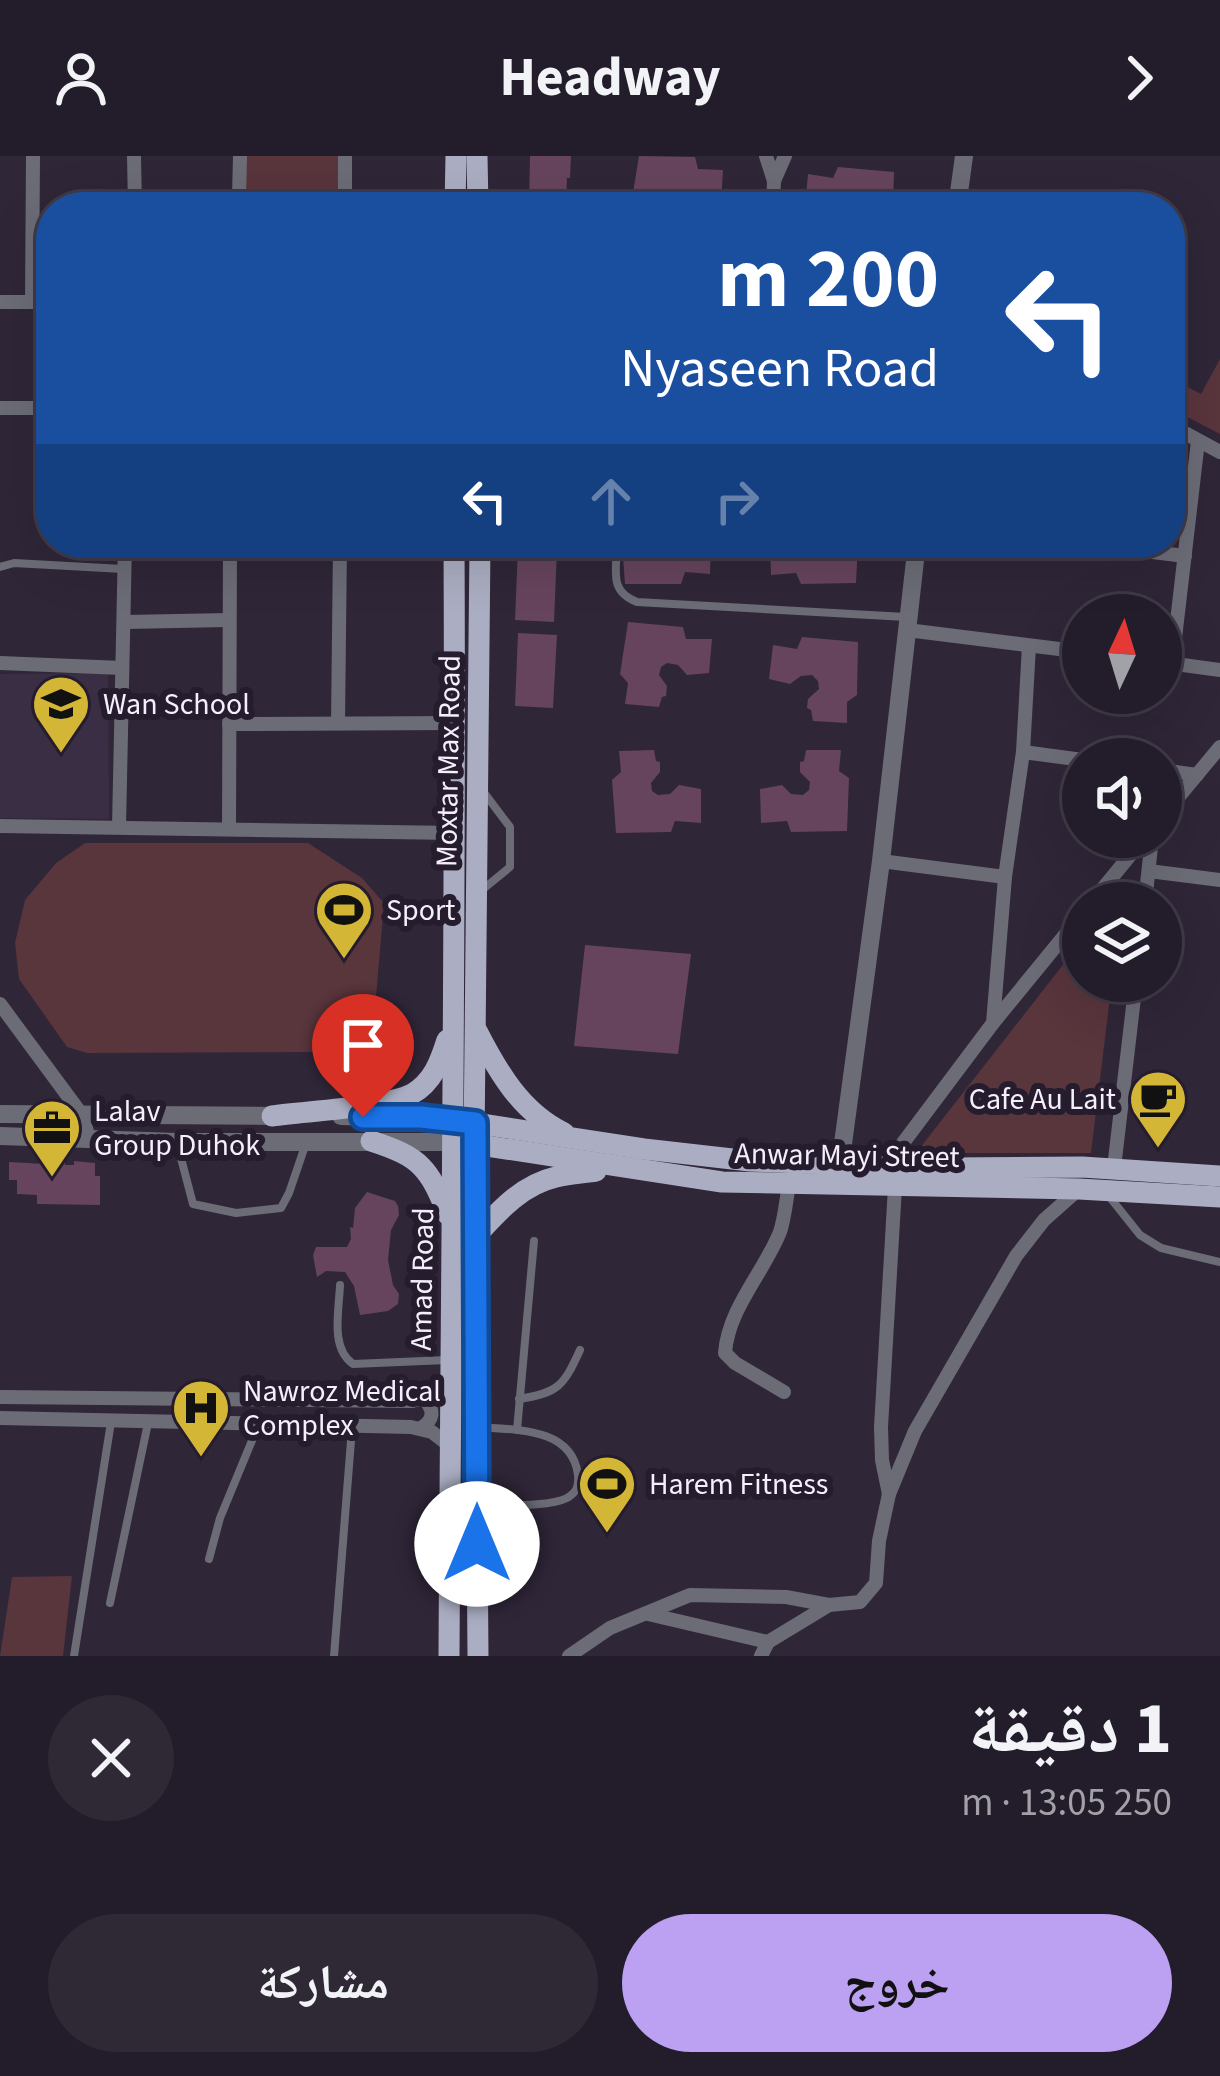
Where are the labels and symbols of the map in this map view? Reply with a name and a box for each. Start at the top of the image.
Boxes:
north arrow [1062,594,1182,714]
street label: Moxtar Max Road [425,655,472,867]
school or university icon: Wan School [30,673,92,755]
place label: Wan School [103,683,250,726]
sports icon: Sport [313,879,375,961]
place label: Sport [386,889,455,932]
pin [312,994,414,1117]
cafe icon: Cafe Au Lait [1127,1068,1189,1150]
place label: Cafe Au Lait [969,1078,1116,1121]
place label: Lalav Group Duhok [94,1090,260,1167]
office icon: Lalav Group Duhok [21,1097,83,1179]
street label: Anwar Mayi Street [734,1132,960,1179]
street label: Amad Road [400,1207,445,1351]
place label: Nawroz Medical Complex [243,1370,441,1447]
hospital icon: Nawroz Medical Complex [170,1377,232,1459]
sports icon: Harem Fitness [576,1453,638,1535]
place label: Harem Fitness [649,1463,828,1506]
position arrow [414,1481,540,1607]

